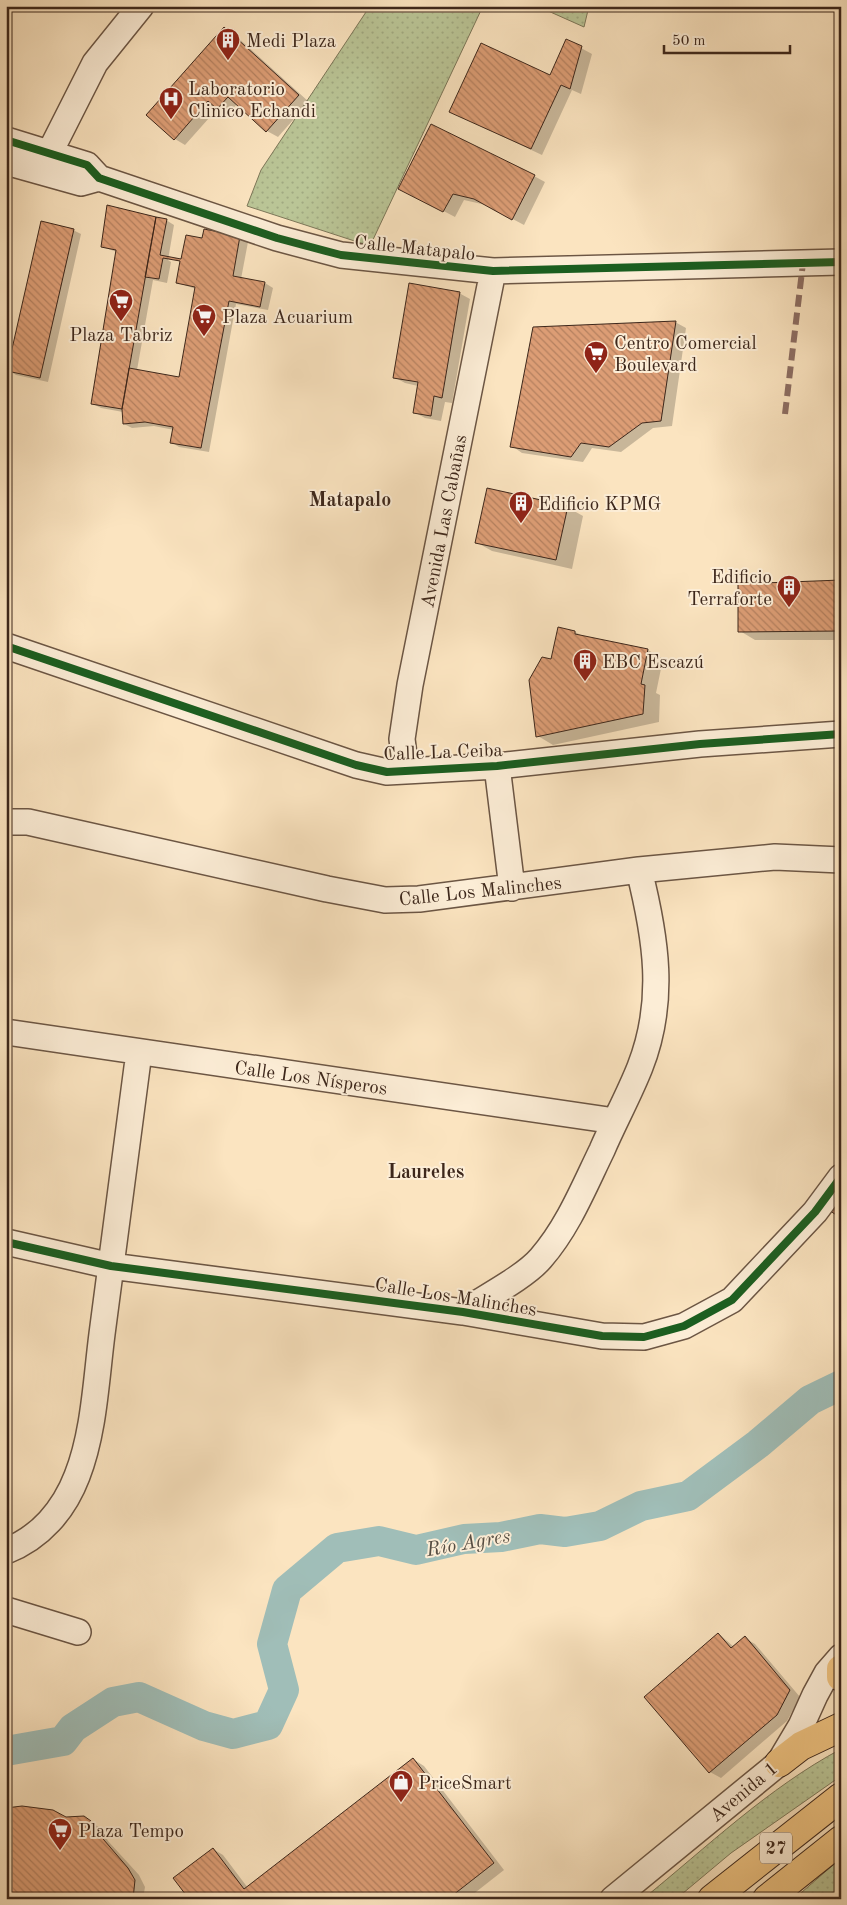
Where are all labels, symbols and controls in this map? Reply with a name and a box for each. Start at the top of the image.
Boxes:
scale bar [664,22,791,54]
building icon: Medi Plaza [215,27,241,61]
place label: Medi Plaza [246,33,337,52]
text: 50 m [672,34,706,49]
place label: Laboratorio Clinico Echandi [188,81,316,122]
hospital icon: Laboratorio Clinico Echandi [158,86,184,120]
street label: Calle Matapalo [353,234,476,265]
supermarket icon: Plaza Tabriz [108,288,134,322]
supermarket icon: Plaza Acuarium [191,303,217,337]
place label: Plaza Acuarium [222,309,353,328]
place label: Plaza Tabriz [69,327,173,346]
place label: Centro Comercial Boulevard [614,335,757,376]
supermarket icon: Centro Comercial Boulevard [583,340,609,374]
street label: Avenida Las Cabañas [419,433,472,610]
building icon: Edificio KPMG [508,490,534,524]
district label: Matapalo [309,491,391,511]
place label: Edificio KPMG [538,496,662,515]
place label: Edificio Terraforte [687,569,772,610]
building icon: Edificio Terraforte [776,574,802,608]
building icon: EBC Escazú [572,648,598,682]
place label: EBC Escazú [602,654,704,673]
street label: Calle La Ceiba [383,742,504,765]
street label: Calle Los Malinches [398,874,563,910]
street label: Calle Los Nísperos [233,1059,388,1100]
district label: Laureles [388,1163,464,1183]
street label: Calle Los Malinches [373,1276,538,1321]
water label: Río Agres [424,1527,512,1561]
street label: Avenida 1 [707,1759,782,1827]
shop icon: PriceSmart [388,1769,414,1803]
place label: PriceSmart [418,1775,512,1794]
supermarket icon: Plaza Tempo [47,1817,73,1851]
place label: Plaza Tempo [78,1823,184,1842]
road number: 27 [760,1832,792,1864]

